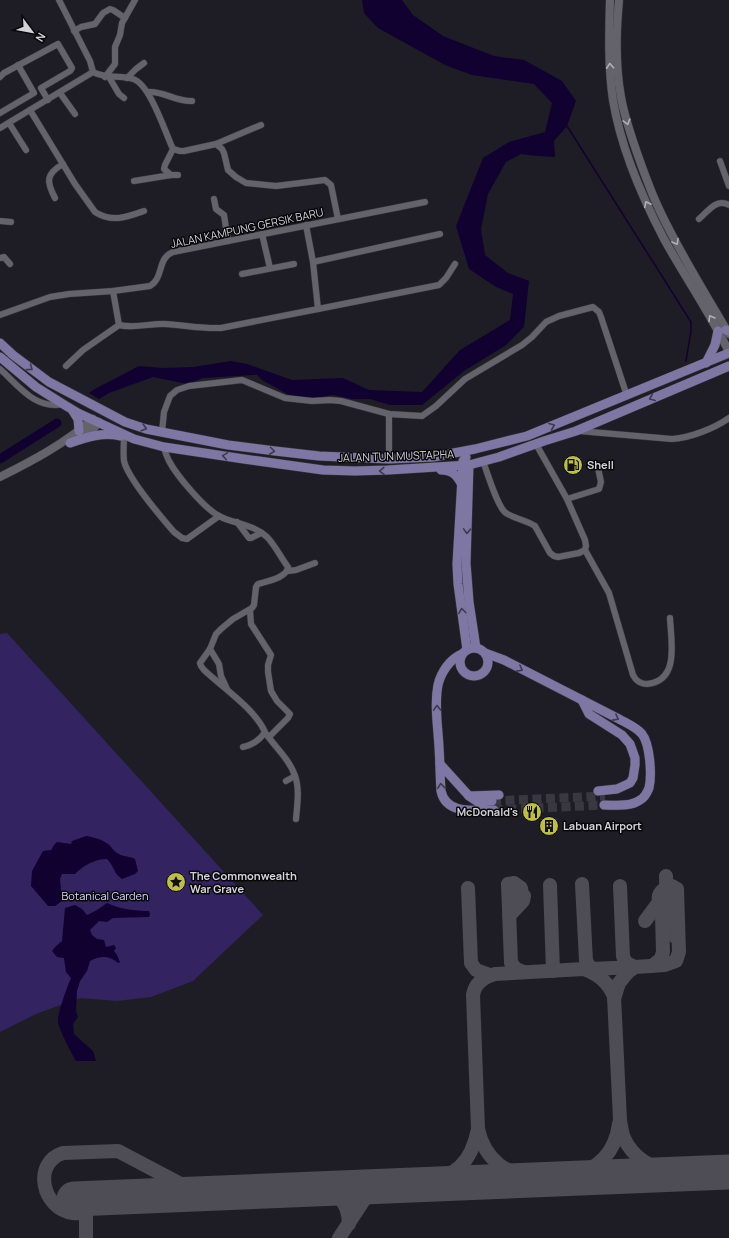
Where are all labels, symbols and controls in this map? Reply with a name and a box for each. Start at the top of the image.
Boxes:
north arrow [12,12,52,52]
text: N [32,30,49,45]
one-way arrow [606,63,615,69]
one-way arrow [622,118,631,125]
one-way arrow [644,201,652,209]
street label: JALAN KAMPUNG GERSIK BARU [169,204,325,251]
one-way arrow [671,238,679,245]
one-way arrow [708,315,715,322]
one-way arrow [25,364,32,371]
one-way arrow [649,393,657,401]
one-way arrow [141,423,148,432]
one-way arrow [547,423,555,431]
one-way arrow [269,446,275,455]
street label: JALAN TUN MUSTAPHA [338,446,454,465]
one-way arrow [222,452,229,461]
fuel station icon: Shell [562,454,584,476]
place label: Shell [587,457,614,472]
one-way arrow [379,466,385,475]
one-way arrow [462,528,471,534]
one-way arrow [458,608,467,614]
one-way arrow [516,664,523,671]
one-way arrow [433,705,441,711]
one-way arrow [612,713,620,721]
one-way arrow [436,783,445,789]
restaurant icon: McDonald's [521,801,543,823]
place label: McDonald's [457,804,518,819]
building icon: Labuan Airport [538,815,560,837]
place label: Labuan Airport [563,818,642,833]
place label: The Commonwealth War Grave [190,868,297,896]
place icon: The Commonwealth War Grave [165,871,187,893]
park label: Botanical Garden [62,888,148,903]

